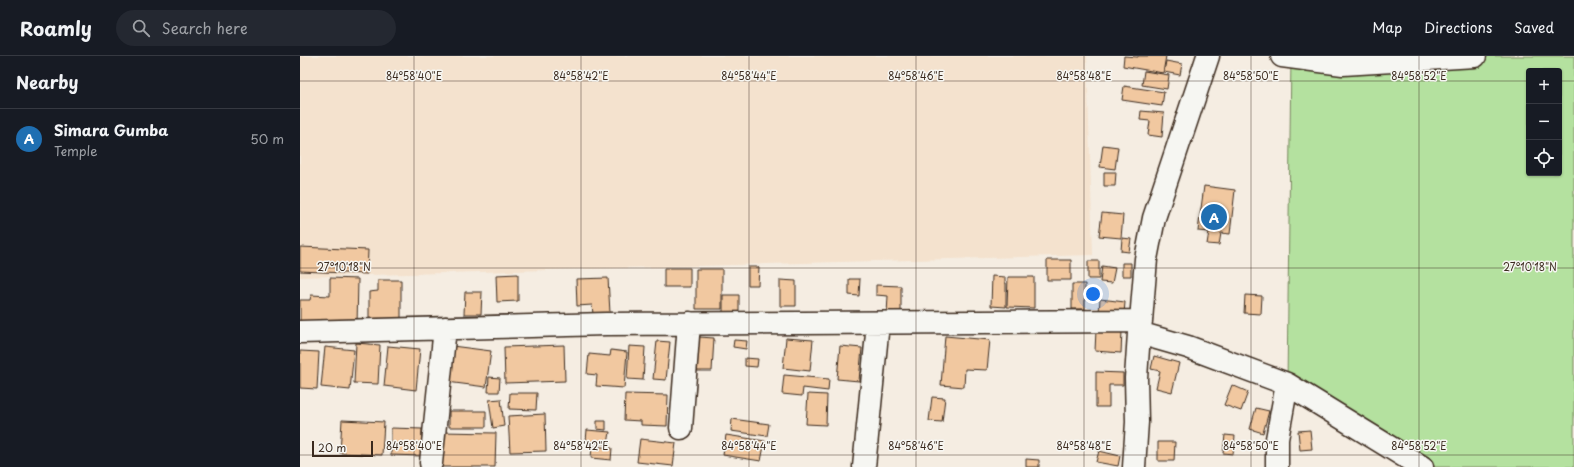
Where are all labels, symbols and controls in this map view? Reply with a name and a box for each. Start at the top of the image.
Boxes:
search box [116,10,396,46]
text: Roamly [20,14,92,42]
text: Search here [162,16,248,39]
icon: search [130,17,152,39]
text: Map [1372,17,1402,38]
text: Directions [1424,17,1492,38]
text: Saved [1514,17,1554,38]
text: 84°58'40"E [386,68,442,83]
text: 84°58'42"E [553,68,609,83]
text: 84°58'44"E [721,68,777,83]
text: 84°58'46"E [888,68,944,83]
text: 84°58'48"E [1056,68,1112,83]
text: 84°58'50"E [1223,68,1279,83]
text: 84°58'52"E [1391,68,1447,83]
map controls [1526,68,1562,176]
button: + [1526,68,1562,104]
text: Nearby [16,69,78,95]
button: − [1526,104,1562,140]
text: Simara Gumba [54,118,168,141]
text: A [24,129,34,148]
text: 50 m [250,129,284,148]
button: locate [1526,140,1562,176]
text: Temple [54,141,97,160]
pin: A [1201,202,1227,232]
text: 27°10'18"N [317,259,371,274]
text: 27°10'18"N [1503,259,1557,274]
your location [1083,284,1103,304]
text: 84°58'40"E [386,438,442,453]
text: 84°58'42"E [553,438,609,453]
text: 84°58'44"E [721,438,777,453]
text: 84°58'46"E [888,438,944,453]
text: 84°58'48"E [1056,438,1112,453]
text: 84°58'50"E [1223,438,1279,453]
text: 84°58'52"E [1391,438,1447,453]
scale bar [312,439,373,458]
text: 20 m [318,439,346,456]

